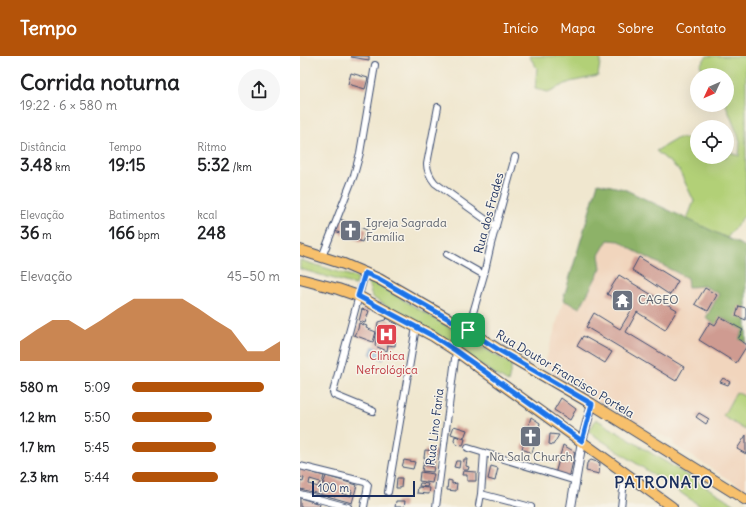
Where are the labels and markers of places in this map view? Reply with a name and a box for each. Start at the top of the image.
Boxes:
place label: Igreja Sagrada Família [366,215,447,244]
church icon: Igreja Sagrada Família [338,217,364,243]
temple icon: CAGEO [610,287,636,313]
place label: CAGEO [638,292,678,307]
pin [451,313,485,347]
hospital icon: Clínica Nefrológica [374,322,400,348]
place label: Clínica Nefrológica [356,348,418,377]
church icon: Na Sala Church [518,423,544,449]
place label: Na Sala Church [489,449,573,464]

